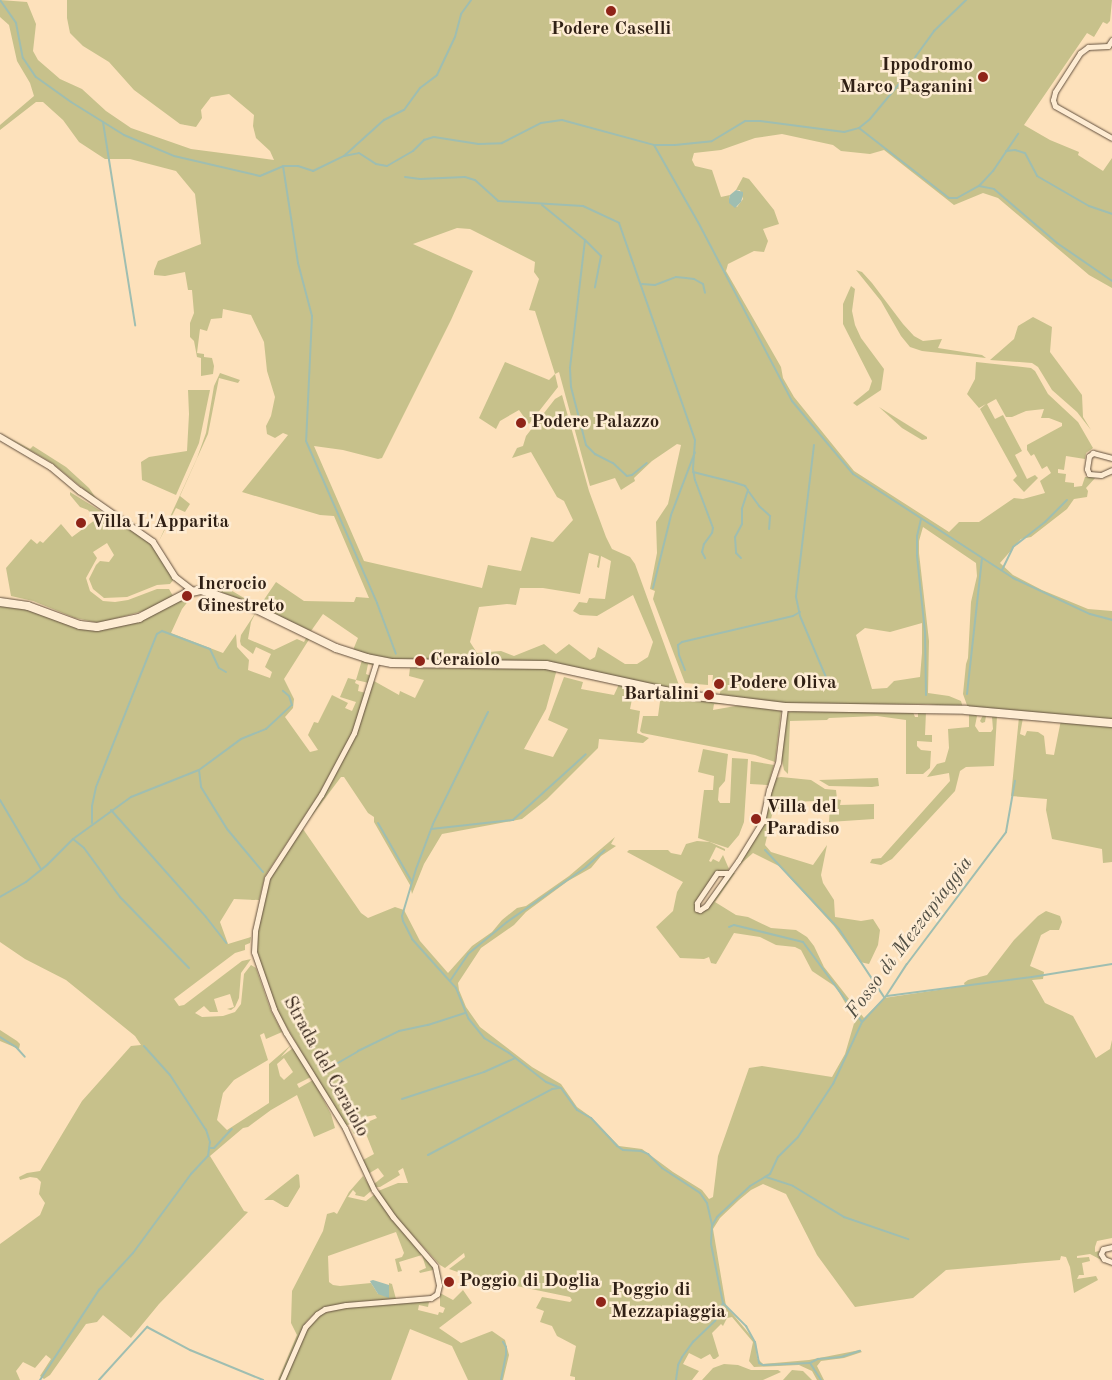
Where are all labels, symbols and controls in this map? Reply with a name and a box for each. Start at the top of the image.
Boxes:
marker: Podere Caselli [605,5,617,17]
place label: Podere Caselli [551,19,671,41]
place label: Ippodromo Marco Paganini [840,55,973,99]
marker: Ippodromo Marco Paganini [977,71,989,83]
place label: Podere Palazzo [531,412,659,434]
marker: Podere Palazzo [515,417,527,429]
place label: Villa L'Apparita [91,512,229,534]
marker: Villa L'Apparita [75,517,87,529]
place label: Incrocio Ginestreto [197,574,285,618]
marker: Incrocio Ginestreto [181,590,193,602]
place label: Ceraiolo [430,650,500,672]
marker: Ceraiolo [414,655,426,667]
place label: Podere Oliva [729,673,837,695]
marker: Podere Oliva [713,678,725,690]
place label: Bartalini [623,684,699,706]
marker: Bartalini [703,689,715,701]
place label: Villa del Paradiso [766,797,840,841]
marker: Villa del Paradiso [750,813,762,825]
water label: Fosso di Mezzapiaggia [841,852,979,1024]
street label: Strada del Ceraiolo [277,993,373,1141]
place label: Poggio di Doglia [459,1271,600,1293]
marker: Poggio di Doglia [443,1276,455,1288]
place label: Poggio di Mezzapiaggia [611,1280,726,1324]
marker: Poggio di Mezzapiaggia [595,1296,607,1308]

